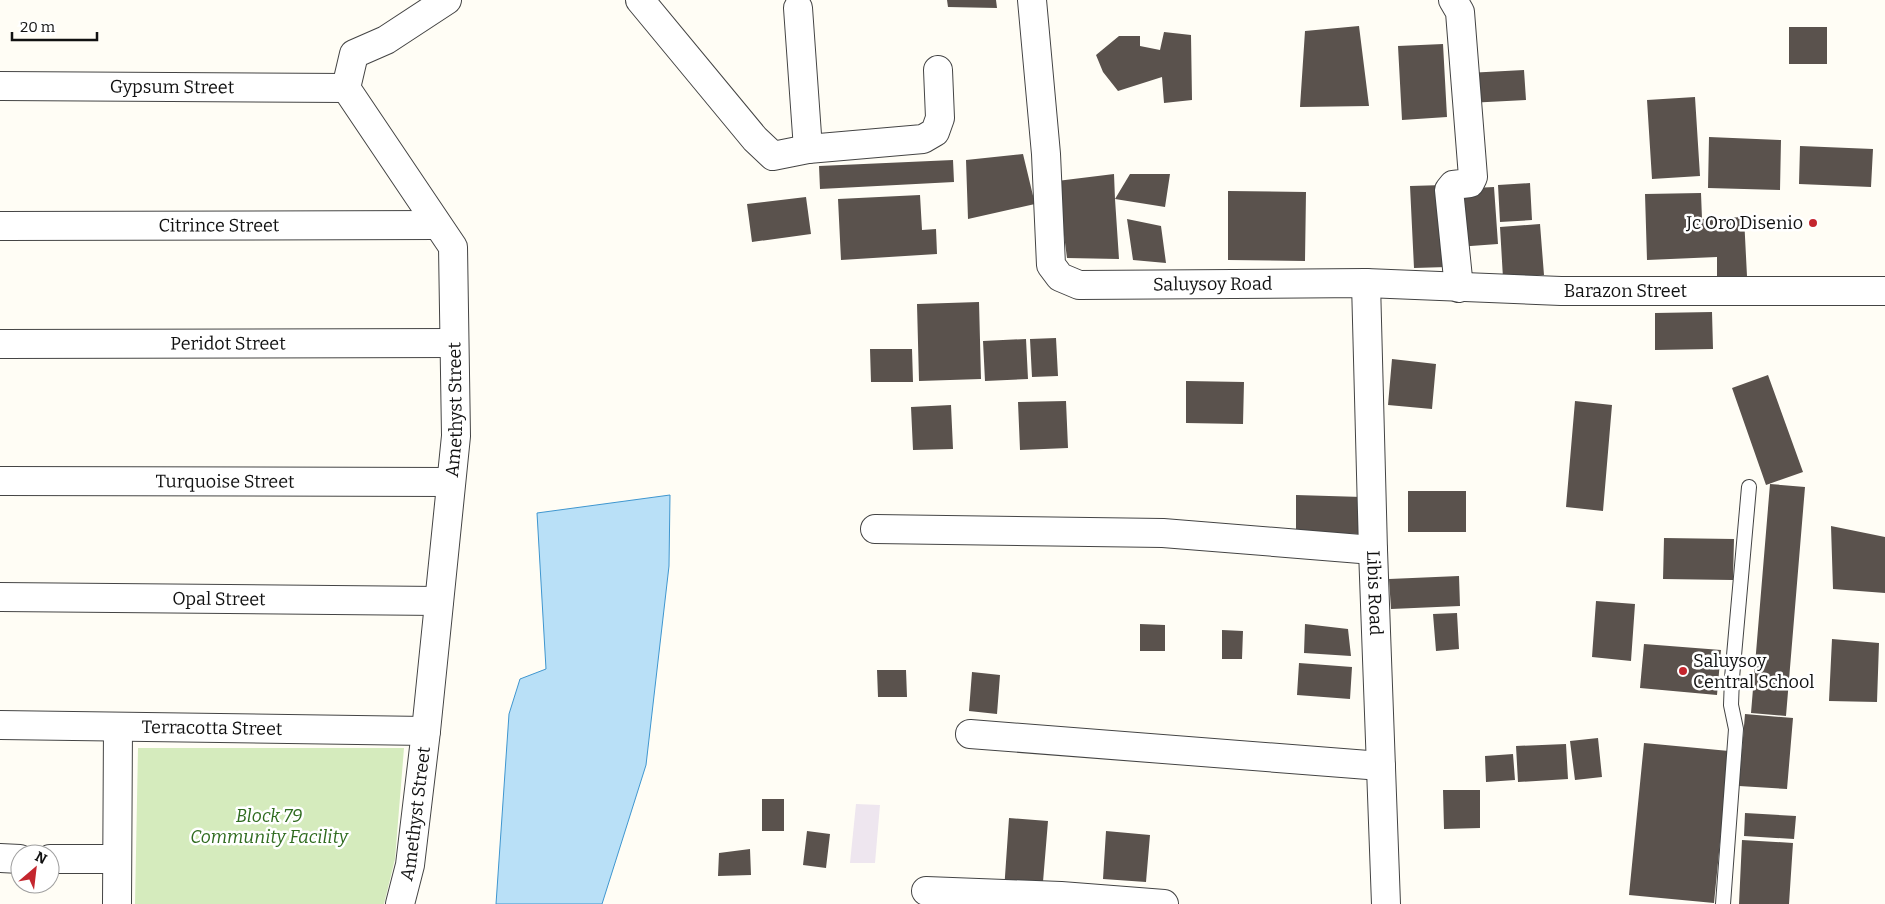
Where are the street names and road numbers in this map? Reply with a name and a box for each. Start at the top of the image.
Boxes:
street label: Gypsum Street [110,76,235,98]
street label: Citrince Street [159,214,280,237]
street label: Saluysoy Road [1153,273,1273,295]
street label: Barazon Street [1564,280,1688,302]
street label: Peridot Street [170,332,286,355]
street label: Amethyst Street [441,342,467,478]
street label: Turquoise Street [155,470,295,493]
street label: Libis Road [1362,550,1387,636]
street label: Opal Street [172,588,266,610]
street label: Terracotta Street [141,716,283,740]
street label: Amethyst Street [395,745,435,883]

